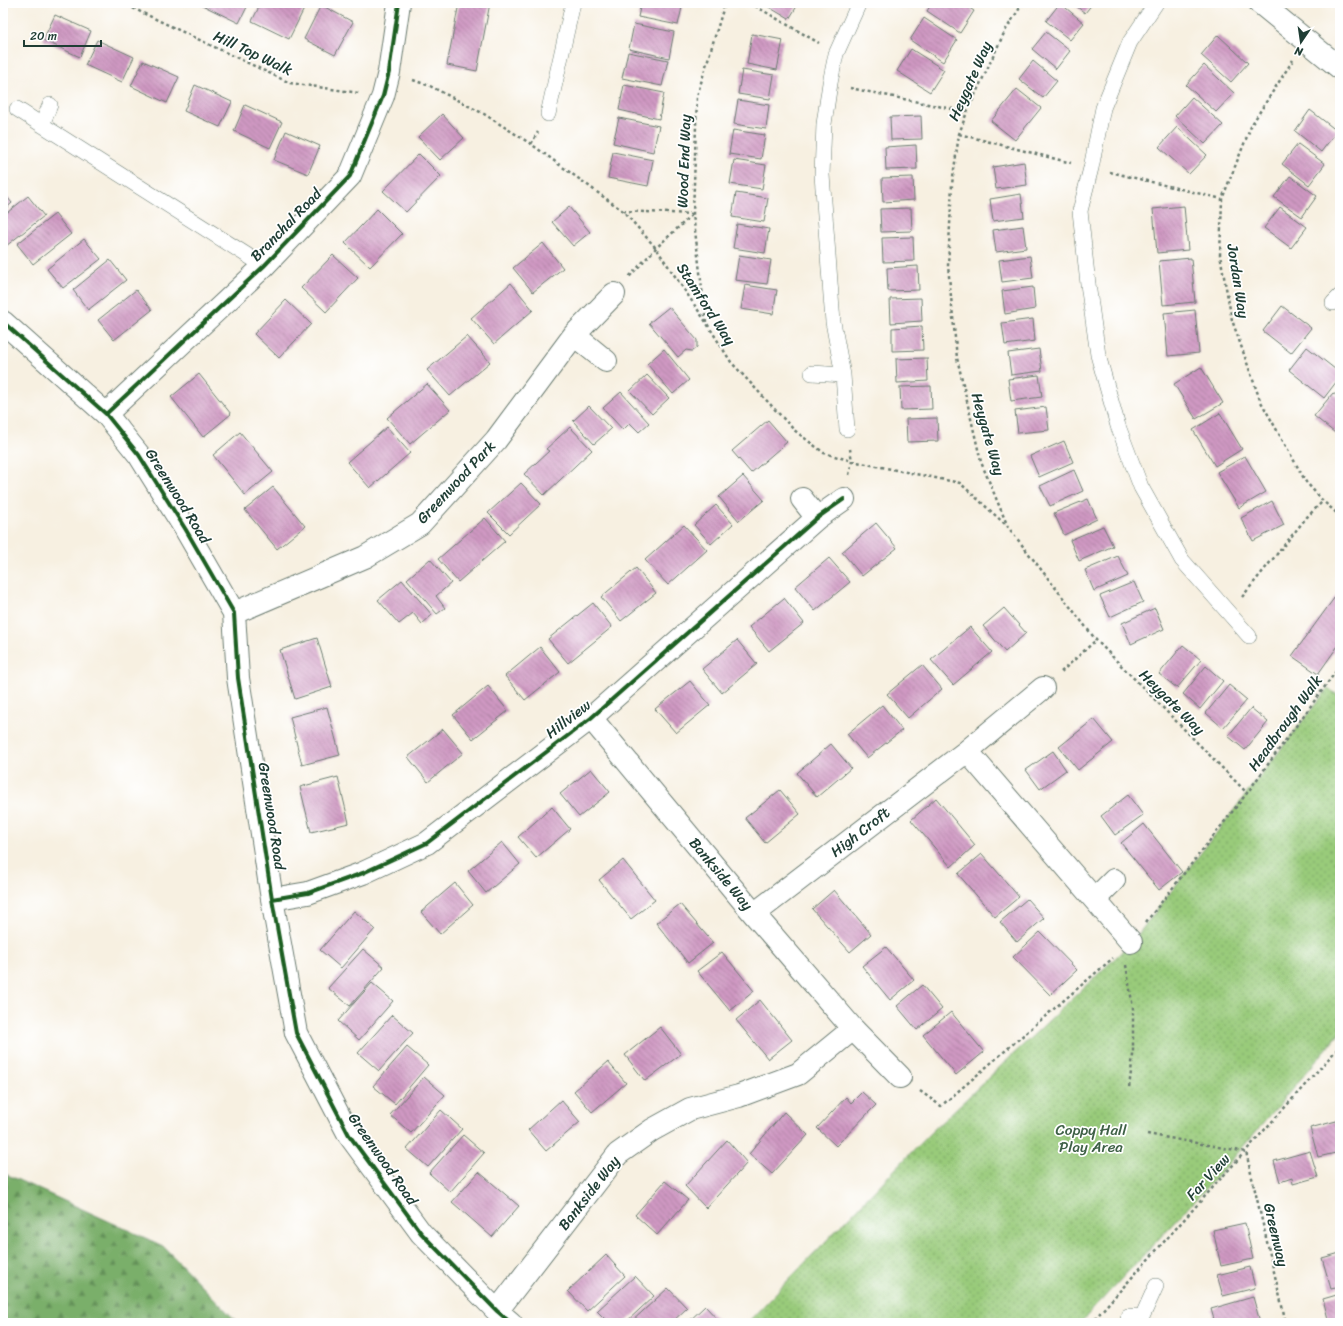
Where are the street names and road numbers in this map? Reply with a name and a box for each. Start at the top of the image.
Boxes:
street label: Hill Top Walk [209,23,297,83]
street label: Heygate Way [941,37,999,125]
street label: Wood End Way [669,114,699,208]
street label: Branchal Road [244,181,329,268]
street label: Jordan Way [1219,241,1257,320]
street label: Stamford Way [670,258,743,351]
street label: Heygate Way [964,389,1012,479]
street label: Greenwood Park [410,434,502,530]
street label: Greenwood Road [138,443,218,550]
street label: Heygate Way [1133,663,1211,741]
street label: Headbrough Walk [1241,668,1330,777]
street label: Hillview [539,692,597,745]
street label: Greenwood Road [251,760,293,873]
street label: High Croft [824,800,896,864]
street label: Bankside Way [682,831,760,917]
street label: Greenwood Road [341,1107,425,1212]
street label: Far View [1179,1147,1237,1207]
street label: Bankside Way [551,1150,627,1236]
street label: Greenway [1256,1201,1296,1270]

